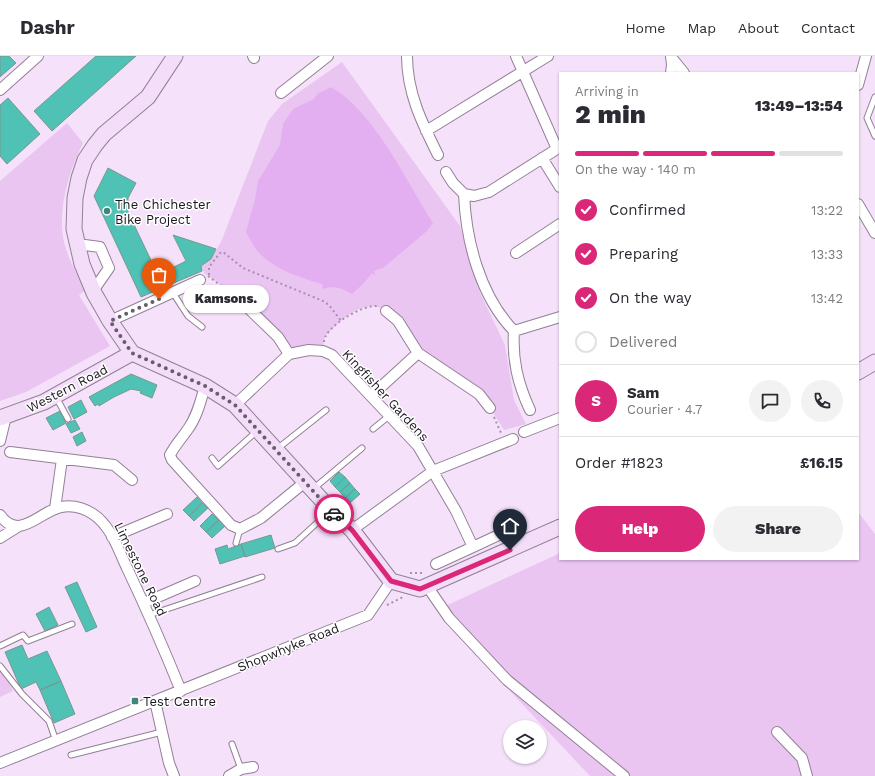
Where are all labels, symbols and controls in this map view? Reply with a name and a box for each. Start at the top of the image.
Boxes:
text: Dashr [20,16,75,39]
text: Home [625,20,665,36]
text: Map [687,20,716,36]
text: About [738,20,779,36]
text: Contact [801,20,855,36]
text: Arriving in [575,84,639,99]
text: 13:49–13:54 [755,97,843,115]
text: 2 min [575,99,646,129]
text: On the way · 140 m [575,162,696,177]
place label: The Chichester Bike Project [115,197,211,227]
icon: check [575,199,597,221]
text: Confirmed [609,201,686,219]
text: 13:22 [811,203,843,218]
marker: The Chichester Bike Project [102,206,112,216]
icon: check [575,243,597,265]
text: Preparing [609,245,678,263]
text: 13:33 [811,247,843,262]
pin [142,258,176,299]
icon: bag [148,264,170,286]
callout: Kamsons. [183,285,269,313]
icon: check [575,287,597,309]
text: On the way [609,289,691,307]
text: Kamsons. [195,291,257,306]
text: 13:42 [811,291,843,306]
text: Delivered [609,333,677,351]
street label: Kingfisher Gardens [339,346,432,444]
street label: Western Road [24,362,110,415]
button: chat [749,380,791,422]
button: phone [801,380,843,422]
text: Sam [627,384,659,402]
text: S [591,392,601,410]
text: Courier · 4.7 [627,402,702,417]
text: Order #1823 [575,454,663,472]
text: £16.15 [800,454,843,472]
courier [314,494,354,534]
icon: car [323,503,345,525]
button: Help [575,506,705,552]
button: Share [713,506,843,552]
pin [493,509,527,550]
icon: home [499,515,521,537]
street label: Limestone Road [111,520,170,619]
street label: Shopwhyke Road [235,620,341,675]
place label: Test Centre [143,694,216,709]
marker: Test Centre [130,696,140,706]
map controls [503,720,547,764]
button: layers [503,720,547,764]

